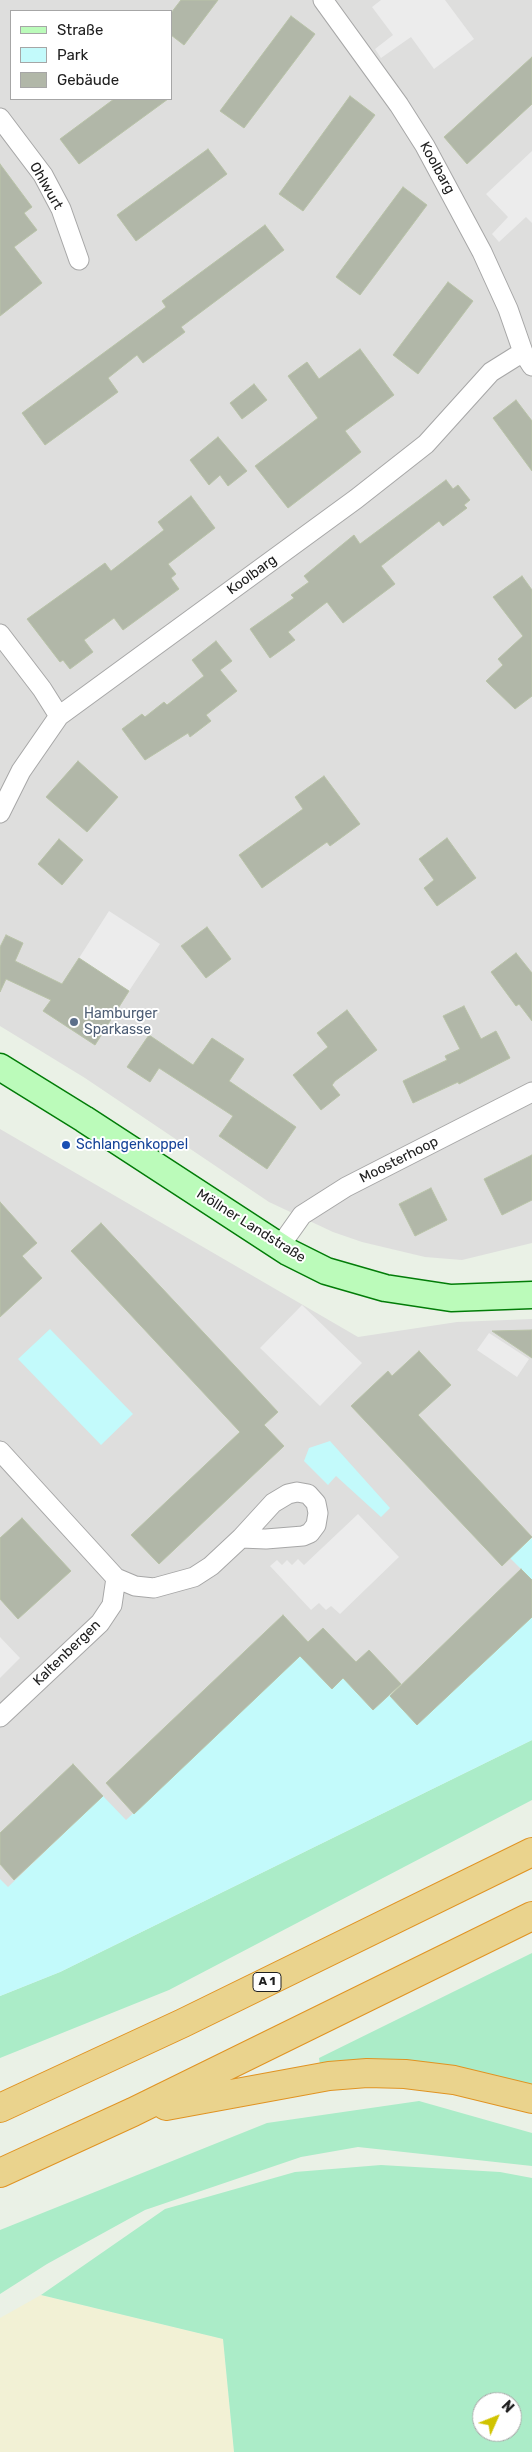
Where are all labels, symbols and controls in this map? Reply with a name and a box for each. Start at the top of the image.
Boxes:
legend [10,10,172,100]
text: Straße [57,21,103,39]
text: Park [57,46,88,64]
text: Gebäude [57,71,119,89]
street label: Koolbarg [416,139,458,197]
street label: Ohlwurt [26,159,66,213]
street label: Koolbarg [224,551,280,599]
place label: Hamburger Sparkasse [84,1006,158,1038]
marker: Hamburger Sparkasse [68,1016,80,1028]
street label: Moosterhoop [357,1133,441,1187]
place label: Schlangenkoppel [76,1137,188,1153]
marker: Schlangenkoppel [60,1139,72,1151]
street label: Möllner Landstraße [194,1186,308,1266]
street label: Kaltenbergen [30,1617,104,1689]
road number: A 1 [253,1972,281,1991]
north arrow [472,2392,522,2442]
text: N [498,2397,517,2416]

